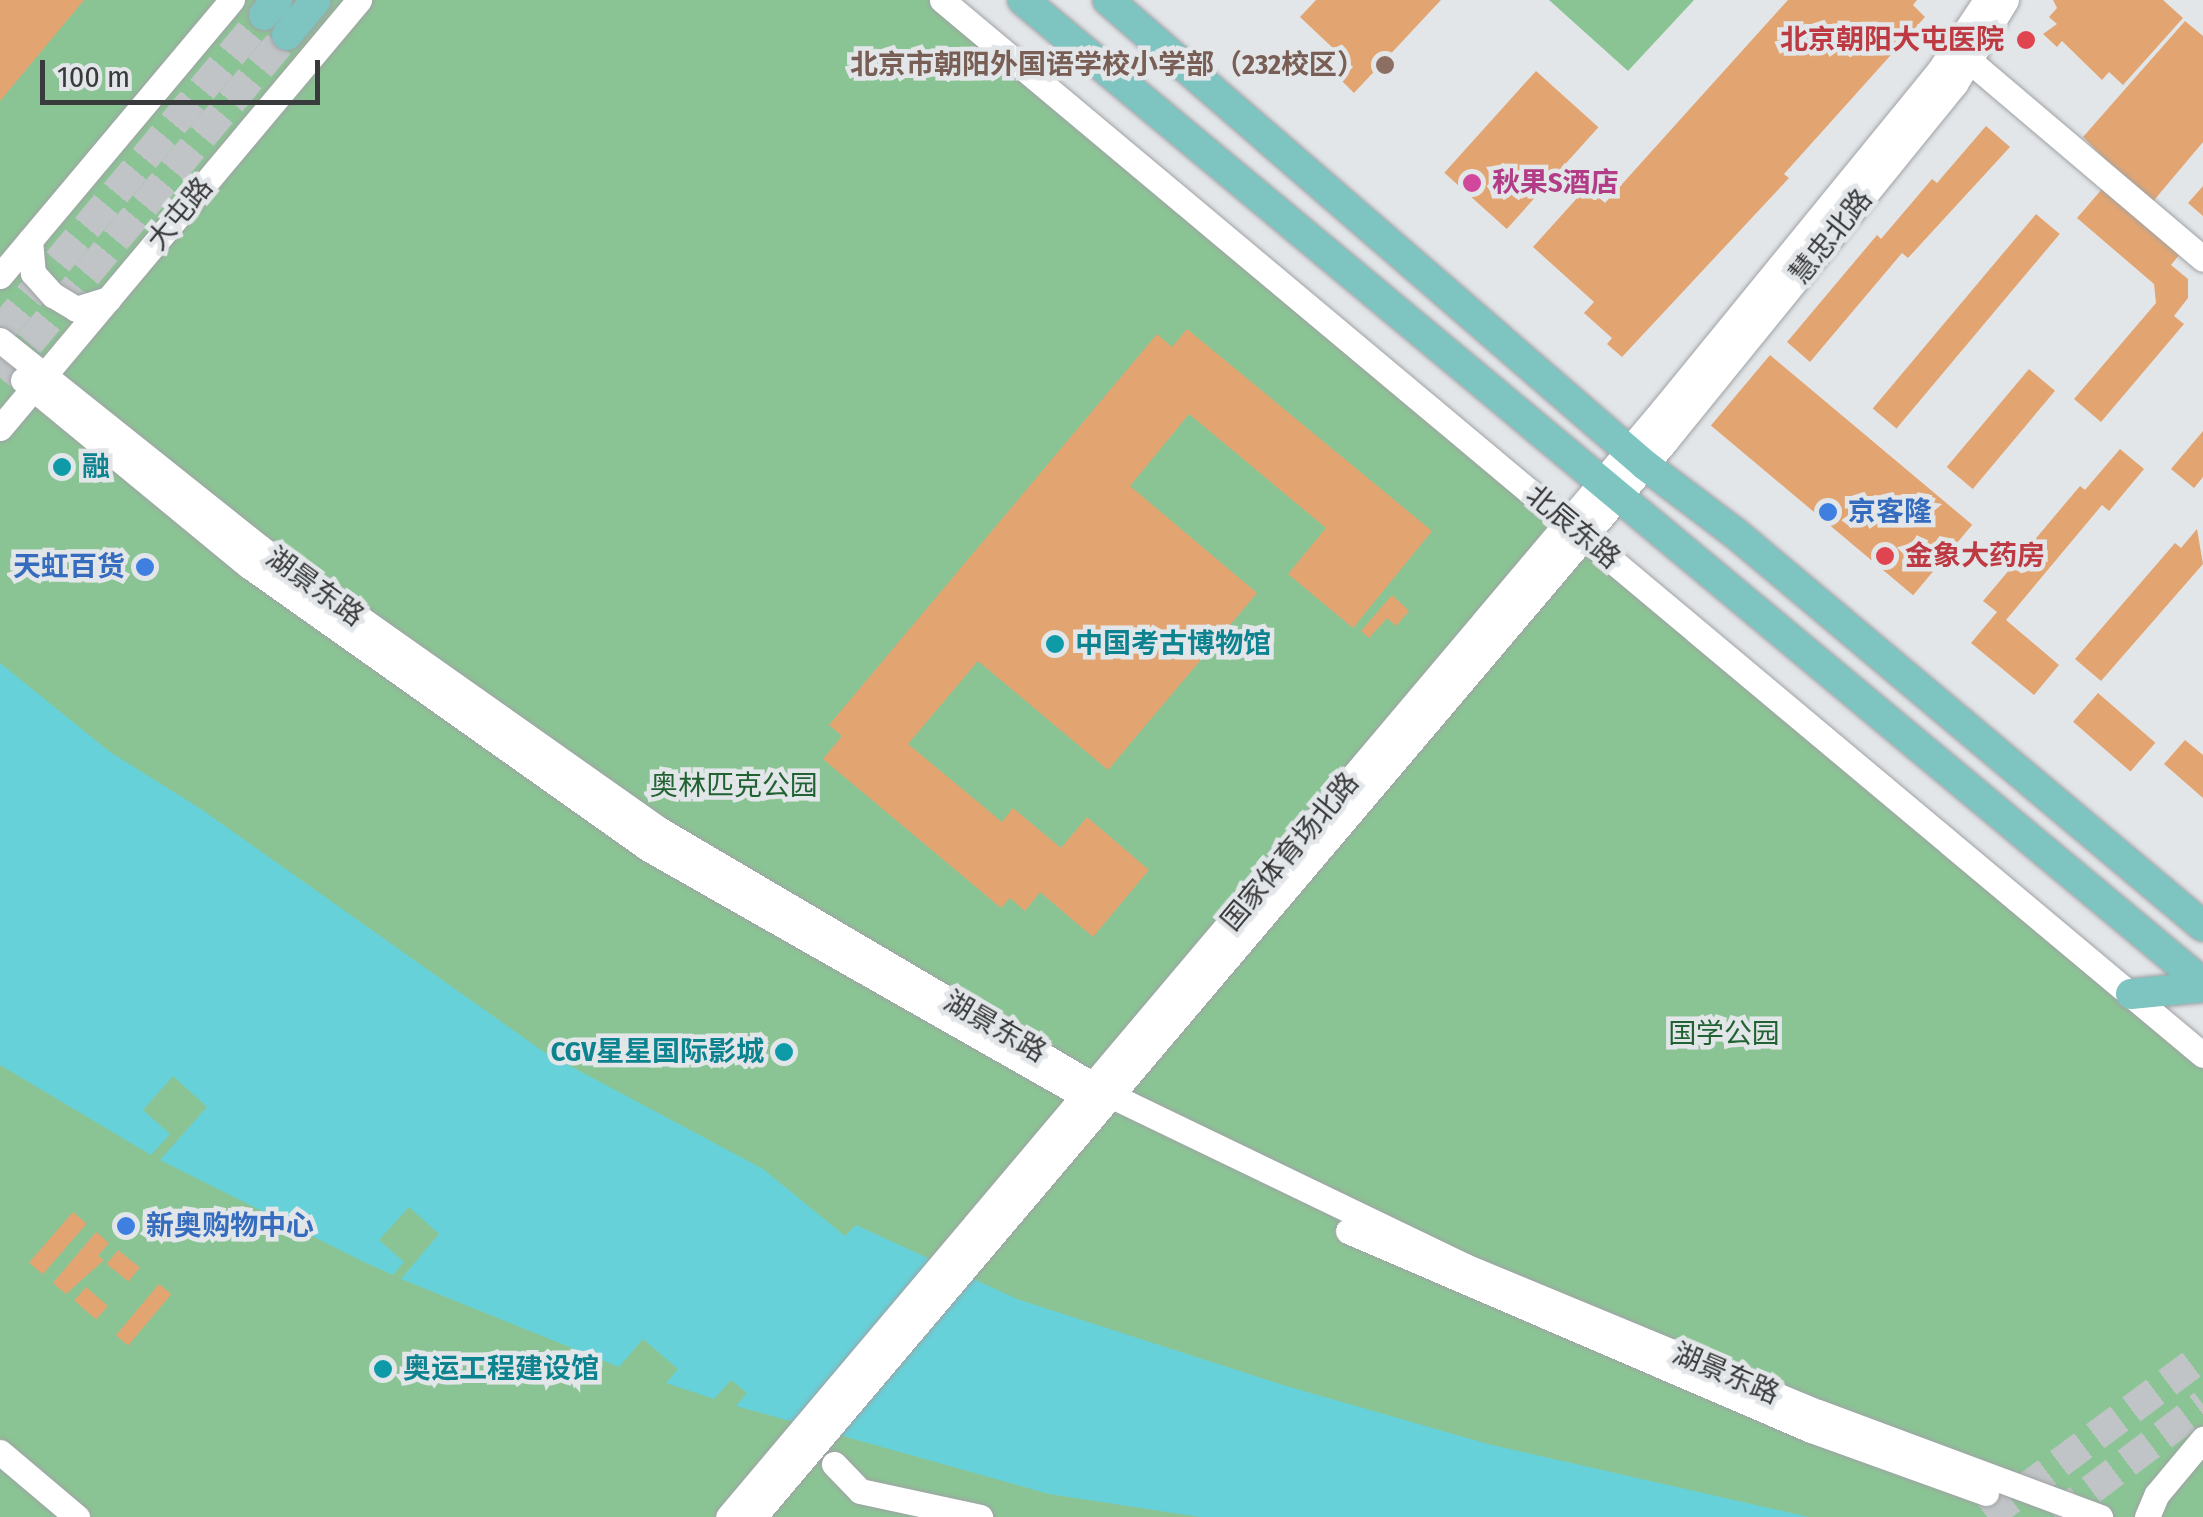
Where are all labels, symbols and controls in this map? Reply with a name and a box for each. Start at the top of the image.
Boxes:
place label: 北京朝阳大屯医院 [1780,23,2004,57]
marker: 北京朝阳大屯医院 [2013,27,2039,53]
scale bar [45,40,325,102]
place label: 北京市朝阳外国语学校小学部（232校区） [850,48,1365,82]
marker: 北京市朝阳外国语学校小学部（232校区） [1374,54,1396,76]
text: 100 m [57,59,130,95]
place label: 秋果S酒店 [1492,166,1619,200]
street label: 大屯路 [140,171,220,257]
marker: 秋果S酒店 [1461,172,1483,194]
street label: 慧忠北路 [1783,183,1879,291]
place label: 融 [82,450,110,484]
marker: 融 [51,456,73,478]
street label: 北辰东路 [1519,478,1627,576]
place label: 京客隆 [1848,495,1932,529]
marker: 京客隆 [1817,501,1839,523]
place label: 金象大药房 [1905,539,2045,573]
street label: 湖景东路 [260,540,370,634]
marker: 金象大药房 [1874,545,1896,567]
place label: 天虹百货 [13,550,125,584]
marker: 天虹百货 [134,556,156,578]
place label: 中国考古博物馆 [1075,627,1271,661]
marker: 中国考古博物馆 [1044,633,1066,655]
street label: 国家体育场北路 [1214,766,1366,938]
park label: 奥林匹克公园 [650,769,818,803]
street label: 湖景东路 [938,984,1052,1070]
park label: 国学公园 [1668,1017,1780,1051]
place label: CGV星星国际影城 [551,1035,764,1069]
marker: CGV星星国际影城 [773,1041,795,1063]
place label: 新奥购物中心 [146,1209,314,1243]
marker: 新奥购物中心 [115,1215,137,1237]
street label: 湖景东路 [1668,1337,1784,1411]
place label: 奥运工程建设馆 [403,1352,599,1386]
marker: 奥运工程建设馆 [372,1358,394,1380]

